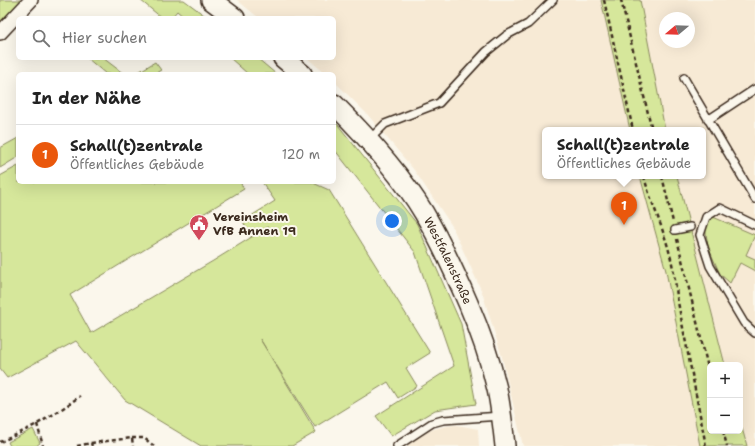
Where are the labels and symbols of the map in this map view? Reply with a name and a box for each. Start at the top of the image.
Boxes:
north arrow [659,12,695,48]
pin: 1 [611,192,637,225]
place label: Vereinsheim VfB Annen 19 [213,209,296,239]
your location [382,211,402,231]
public building icon: Vereinsheim VfB Annen 19 [188,213,210,241]
street label: Westfalenstraße [420,214,476,307]

